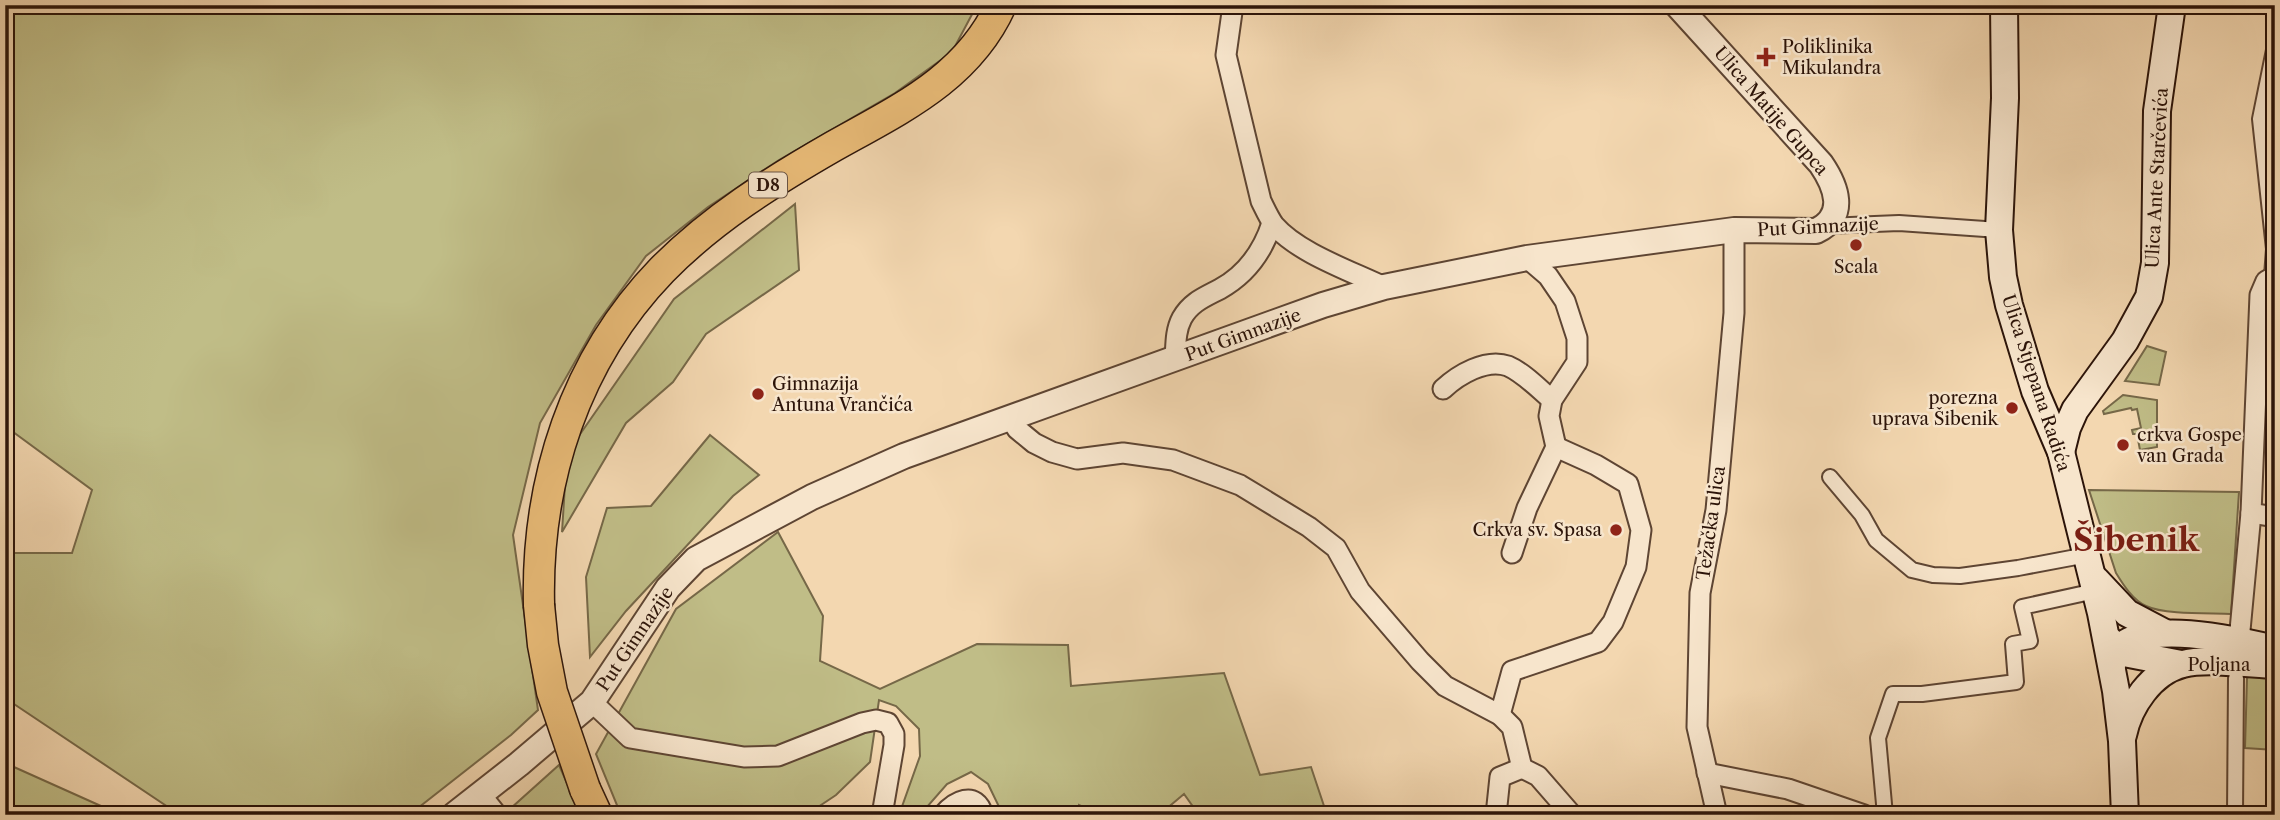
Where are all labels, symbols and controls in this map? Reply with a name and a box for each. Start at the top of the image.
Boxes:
place label: Poliklinika Mikulandra [1782,36,1882,79]
street label: Ulica Matije Gupca [1709,42,1833,180]
marker: Poliklinika Mikulandra [1756,47,1776,67]
street label: Ulica Ante Starčevića [2141,87,2173,269]
road number: D8 [749,172,787,197]
street label: Put Gimnazije [1757,213,1879,241]
marker: Scala [1848,237,1864,253]
place label: Scala [1834,256,1879,278]
street label: Ulica Stjepana Radića [1997,292,2075,475]
street label: Put Gimnazije [1182,304,1304,366]
place label: Gimnazija Antuna Vrančića [771,373,913,416]
marker: Gimnazija Antuna Vrančića [750,386,766,402]
place label: porezna uprava Šibenik [1872,387,2000,430]
marker: porezna uprava Šibenik [2004,400,2020,416]
place label: crkva Gospe van Grada [2136,424,2242,467]
marker: crkva Gospe van Grada [2115,437,2131,453]
street label: Težačka ulica [1692,464,1730,582]
place label: Crkva sv. Spasa [1473,519,1602,541]
district label: Šibenik [2073,520,2200,559]
marker: Crkva sv. Spasa [1608,522,1624,538]
street label: Put Gimnazije [592,582,678,696]
street label: Poljana [2187,654,2251,676]

